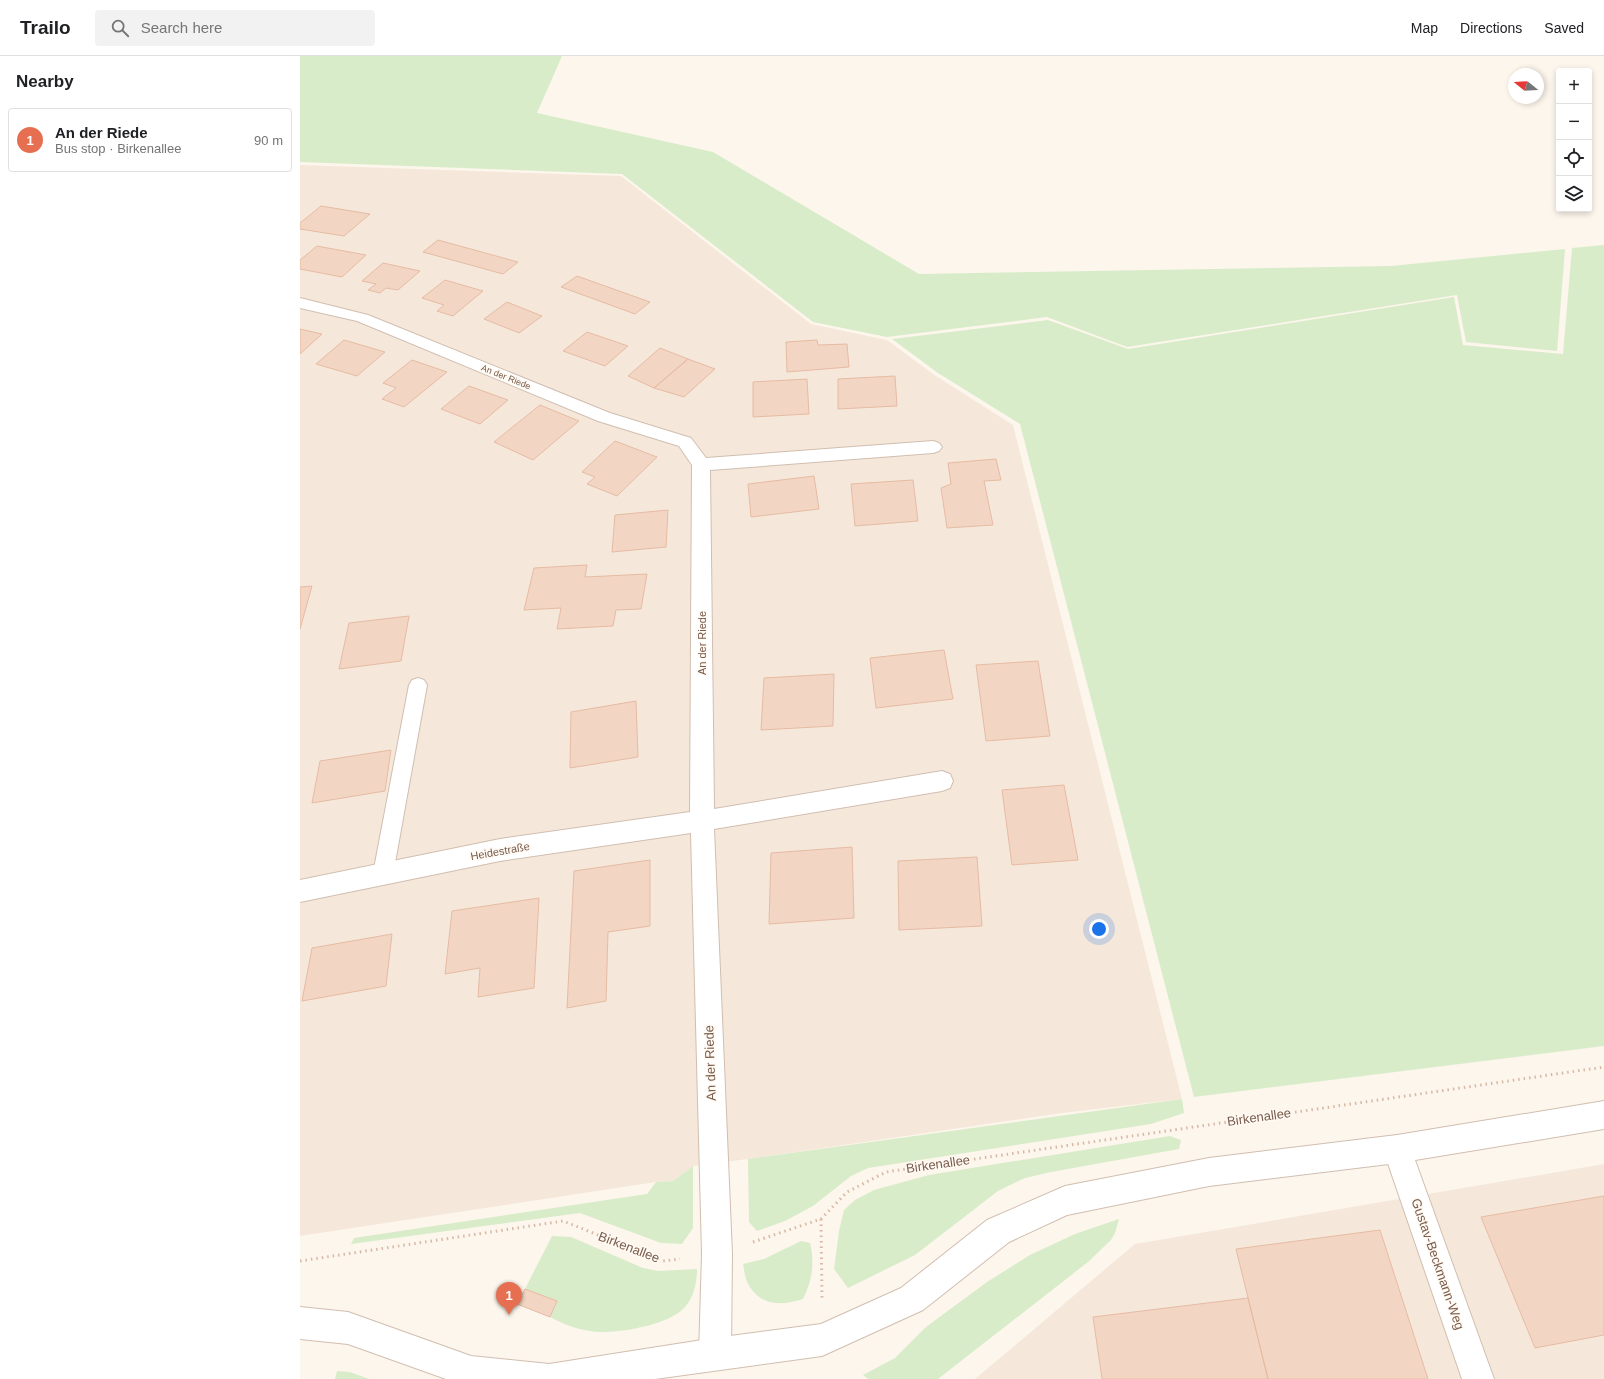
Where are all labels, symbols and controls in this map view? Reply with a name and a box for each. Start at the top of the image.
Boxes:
search box [95,10,375,46]
text: Trailo [20,17,71,38]
icon: search [109,17,131,39]
text: Search here [141,19,222,36]
text: Map [1411,20,1438,36]
text: Directions [1460,20,1522,36]
text: Saved [1544,20,1584,36]
north arrow [1508,68,1544,104]
map controls [1556,68,1592,212]
button: + [1556,68,1592,104]
text: Nearby [16,72,74,91]
button: − [1556,104,1592,140]
text: An der Riede [55,124,148,141]
text: 1 [26,133,34,148]
text: 90 m [254,133,283,148]
button: locate [1556,140,1592,176]
text: Bus stop · Birkenallee [55,141,181,156]
button: layers [1556,176,1592,212]
street label: An der Riede [480,363,532,391]
street label: An der Riede [696,611,708,675]
street label: Heidestraße [469,840,531,862]
your location [1089,919,1109,939]
street label: An der Riede [701,1025,719,1101]
street label: Birkenallee [1226,1105,1292,1129]
street label: Birkenallee [905,1152,971,1176]
street label: Gustav-Beckmann-Weg [1408,1196,1468,1332]
street label: Birkenallee [596,1228,662,1266]
pin: 1 [496,1282,522,1315]

